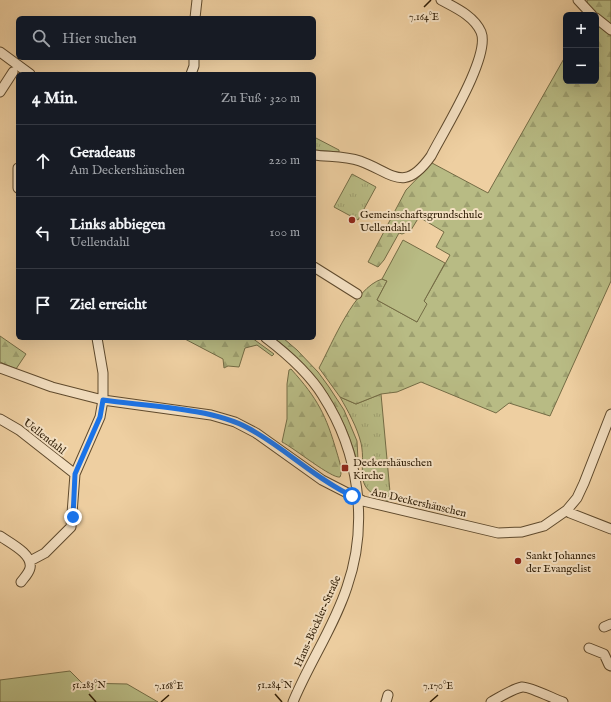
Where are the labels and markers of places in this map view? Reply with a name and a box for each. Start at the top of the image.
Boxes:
place label: Gemeinschaftsgrundschule Uellendahl [360,208,482,235]
marker: Gemeinschaftsgrundschule Uellendahl [347,215,357,225]
place label: Deckershäuschen Kirche [353,456,432,483]
marker: Deckershäuschen Kirche [340,463,350,473]
place label: Sankt Johannes der Evangelist [526,549,596,576]
marker: Sankt Johannes der Evangelist [513,556,523,566]

